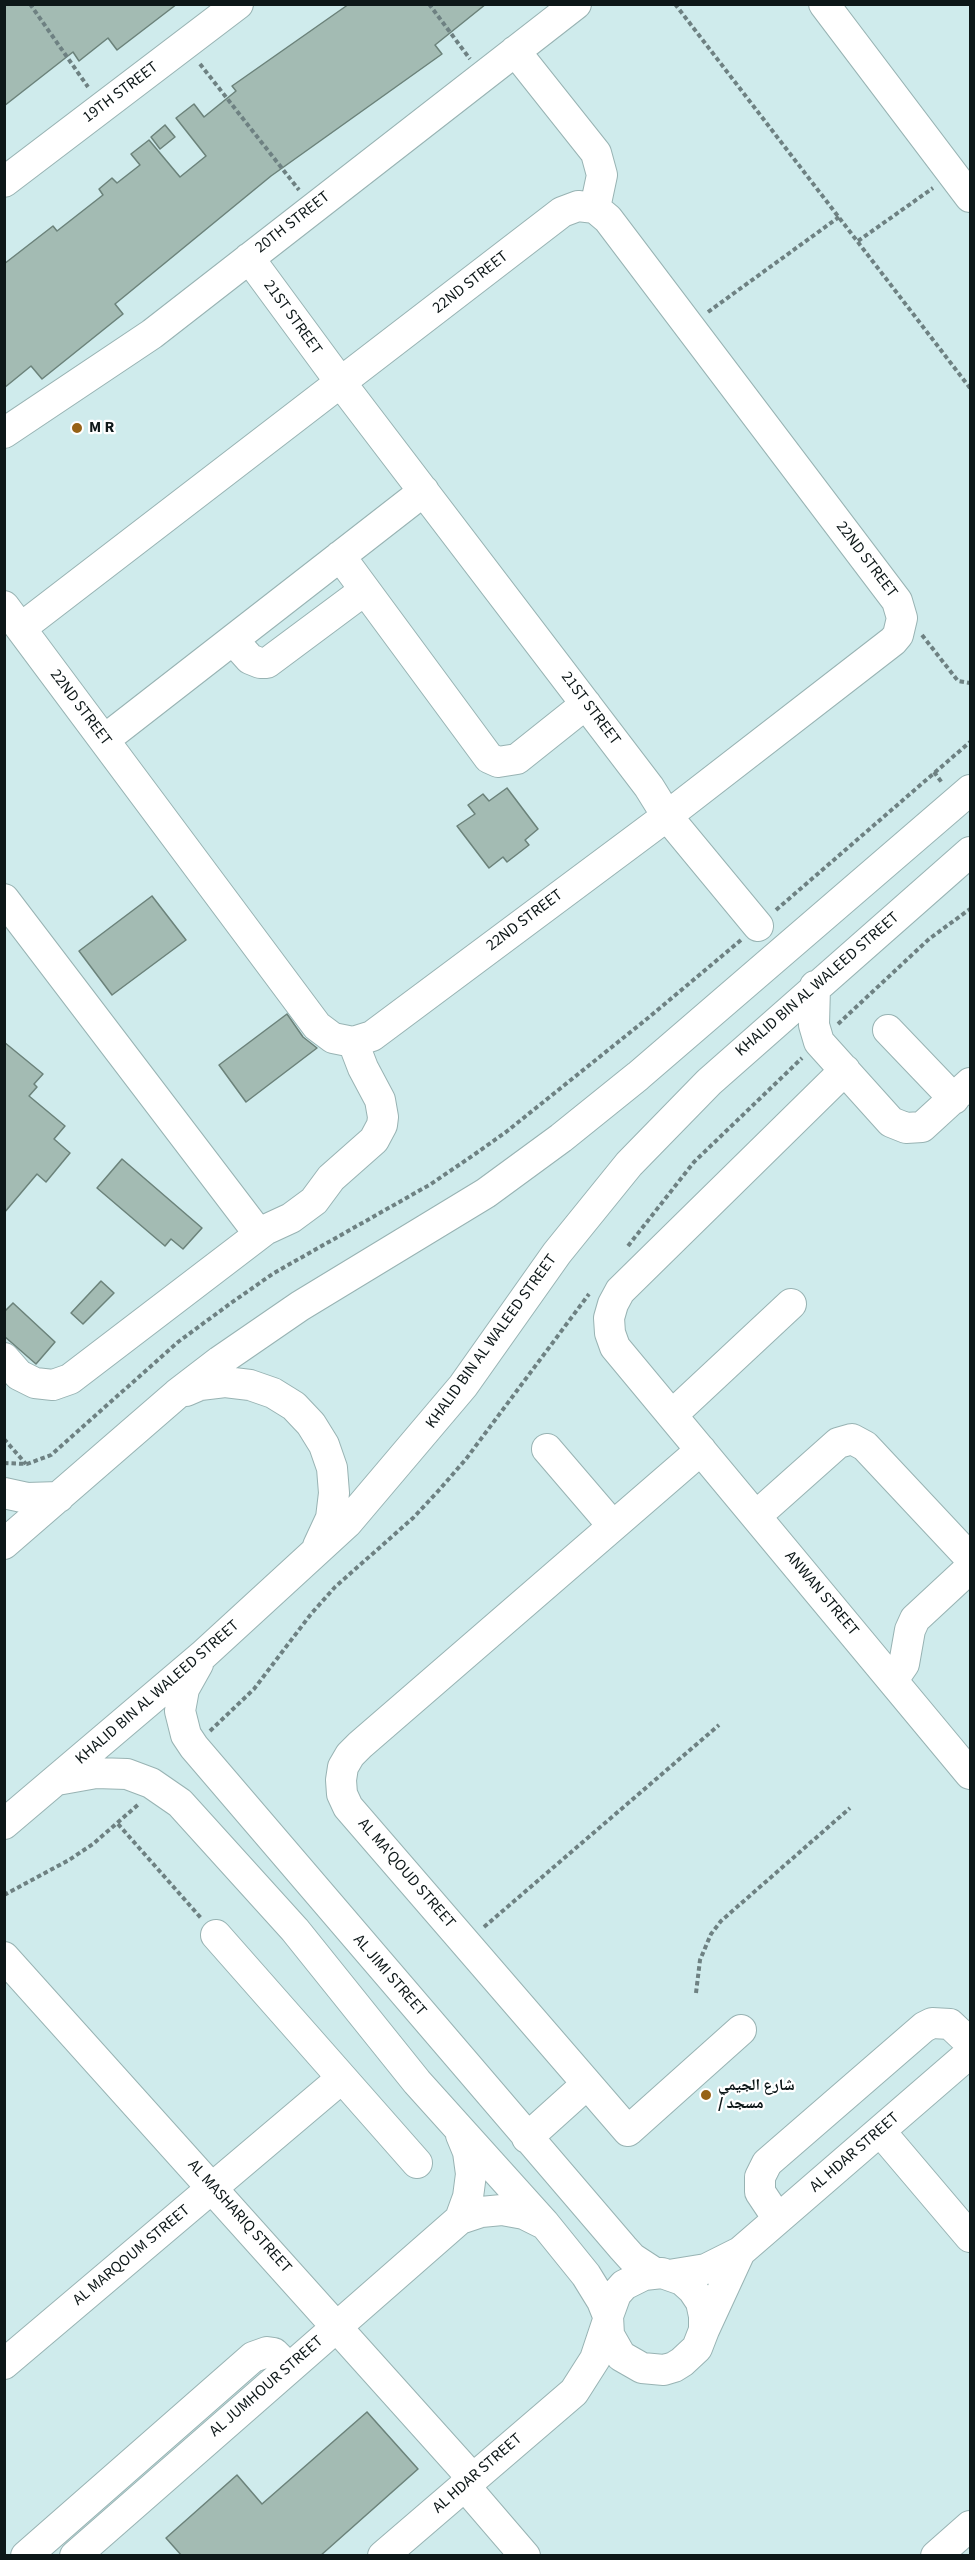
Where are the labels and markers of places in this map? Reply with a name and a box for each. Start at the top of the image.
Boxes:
place label: M R [89,418,114,438]
marker: M R [70,421,84,435]
place label: شارع الجيمي / مسجد [718,2076,795,2114]
marker: شارع الجيمي / مسجد [699,2088,713,2102]

